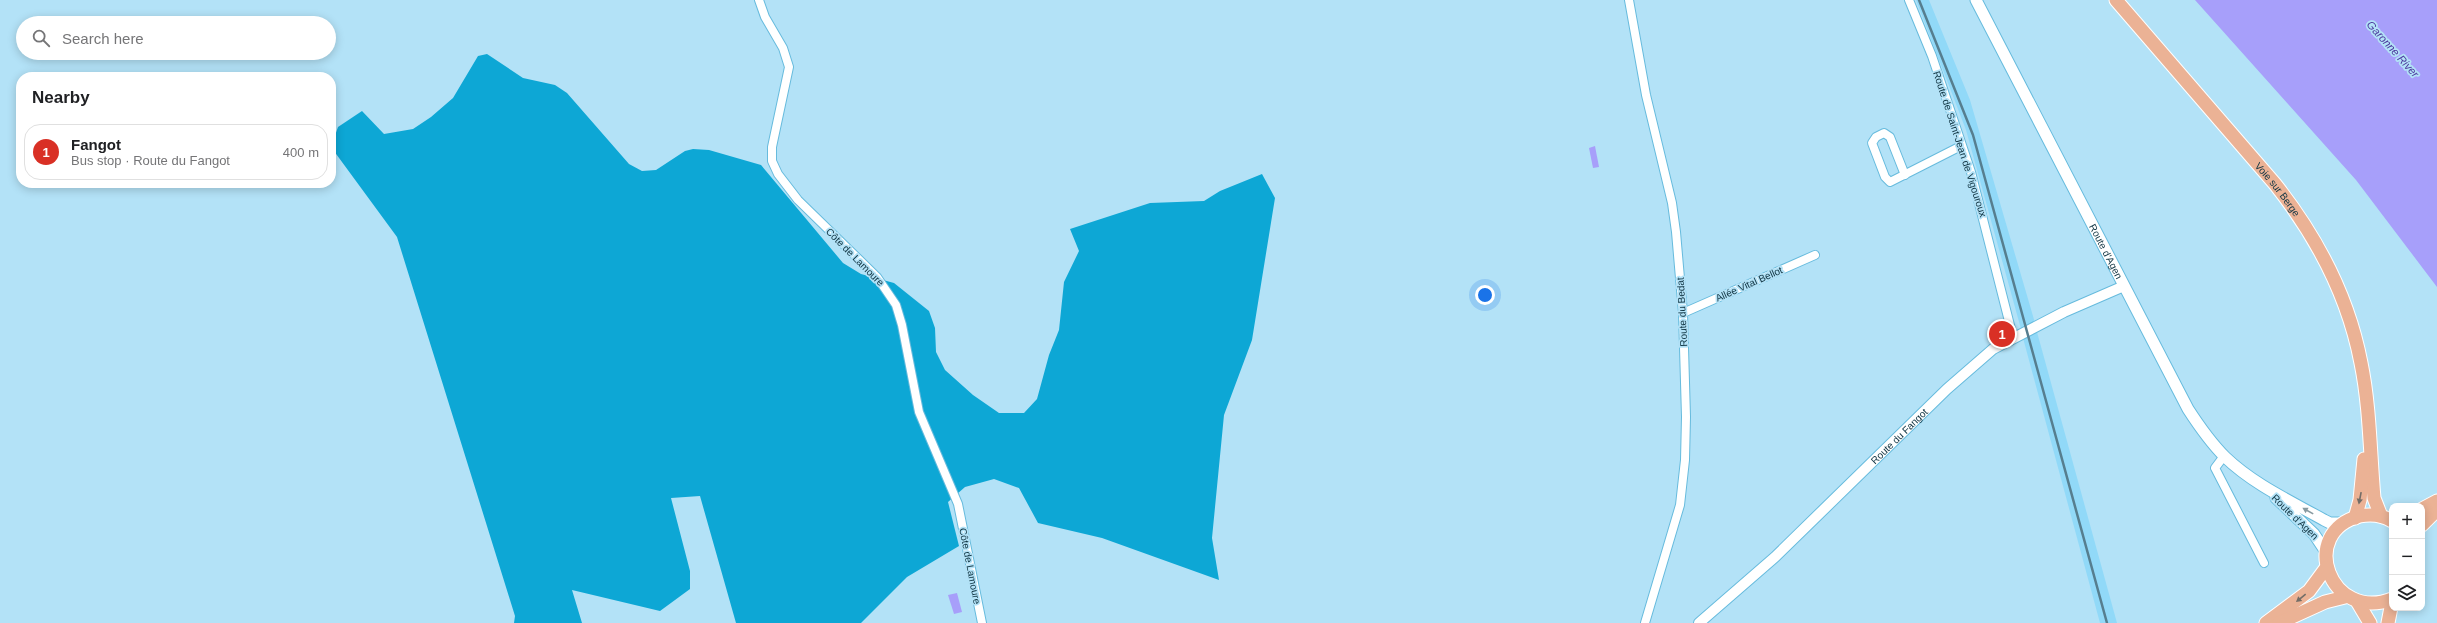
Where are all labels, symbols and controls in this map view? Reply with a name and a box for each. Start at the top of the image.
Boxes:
search box [16,16,336,60]
water label: Garonne River [2365,18,2422,81]
icon: search [30,27,52,49]
text: Search here [62,30,144,47]
street label: Route de Saint-Jean de Vigouroux [1931,70,1989,218]
text: Nearby [32,88,90,107]
text: Fangot [71,136,121,153]
text: 1 [42,145,50,160]
text: 400 m [283,145,319,160]
text: Bus stop · Route du Fangot [71,153,230,168]
street label: Voie sur Berge [2253,160,2303,219]
street label: Route d'Agen [2087,222,2125,281]
street label: Côte de Lamoure [824,226,887,289]
street label: Allée Vital Bellot [1714,264,1784,304]
street label: Route du Bedat [1675,277,1689,347]
your location [1475,285,1495,305]
pin: 1 [1989,319,2015,349]
street label: Route du Fangot [1869,406,1930,466]
street label: Route d'Agen [2269,492,2321,542]
one-way arrow [2357,492,2363,504]
map controls [2389,503,2425,611]
button: + [2389,503,2425,539]
one-way arrow [2302,508,2314,515]
street label: Côte de Lamoure [957,527,983,605]
button: − [2389,539,2425,575]
button: layers [2389,575,2425,611]
one-way arrow [2295,593,2306,602]

